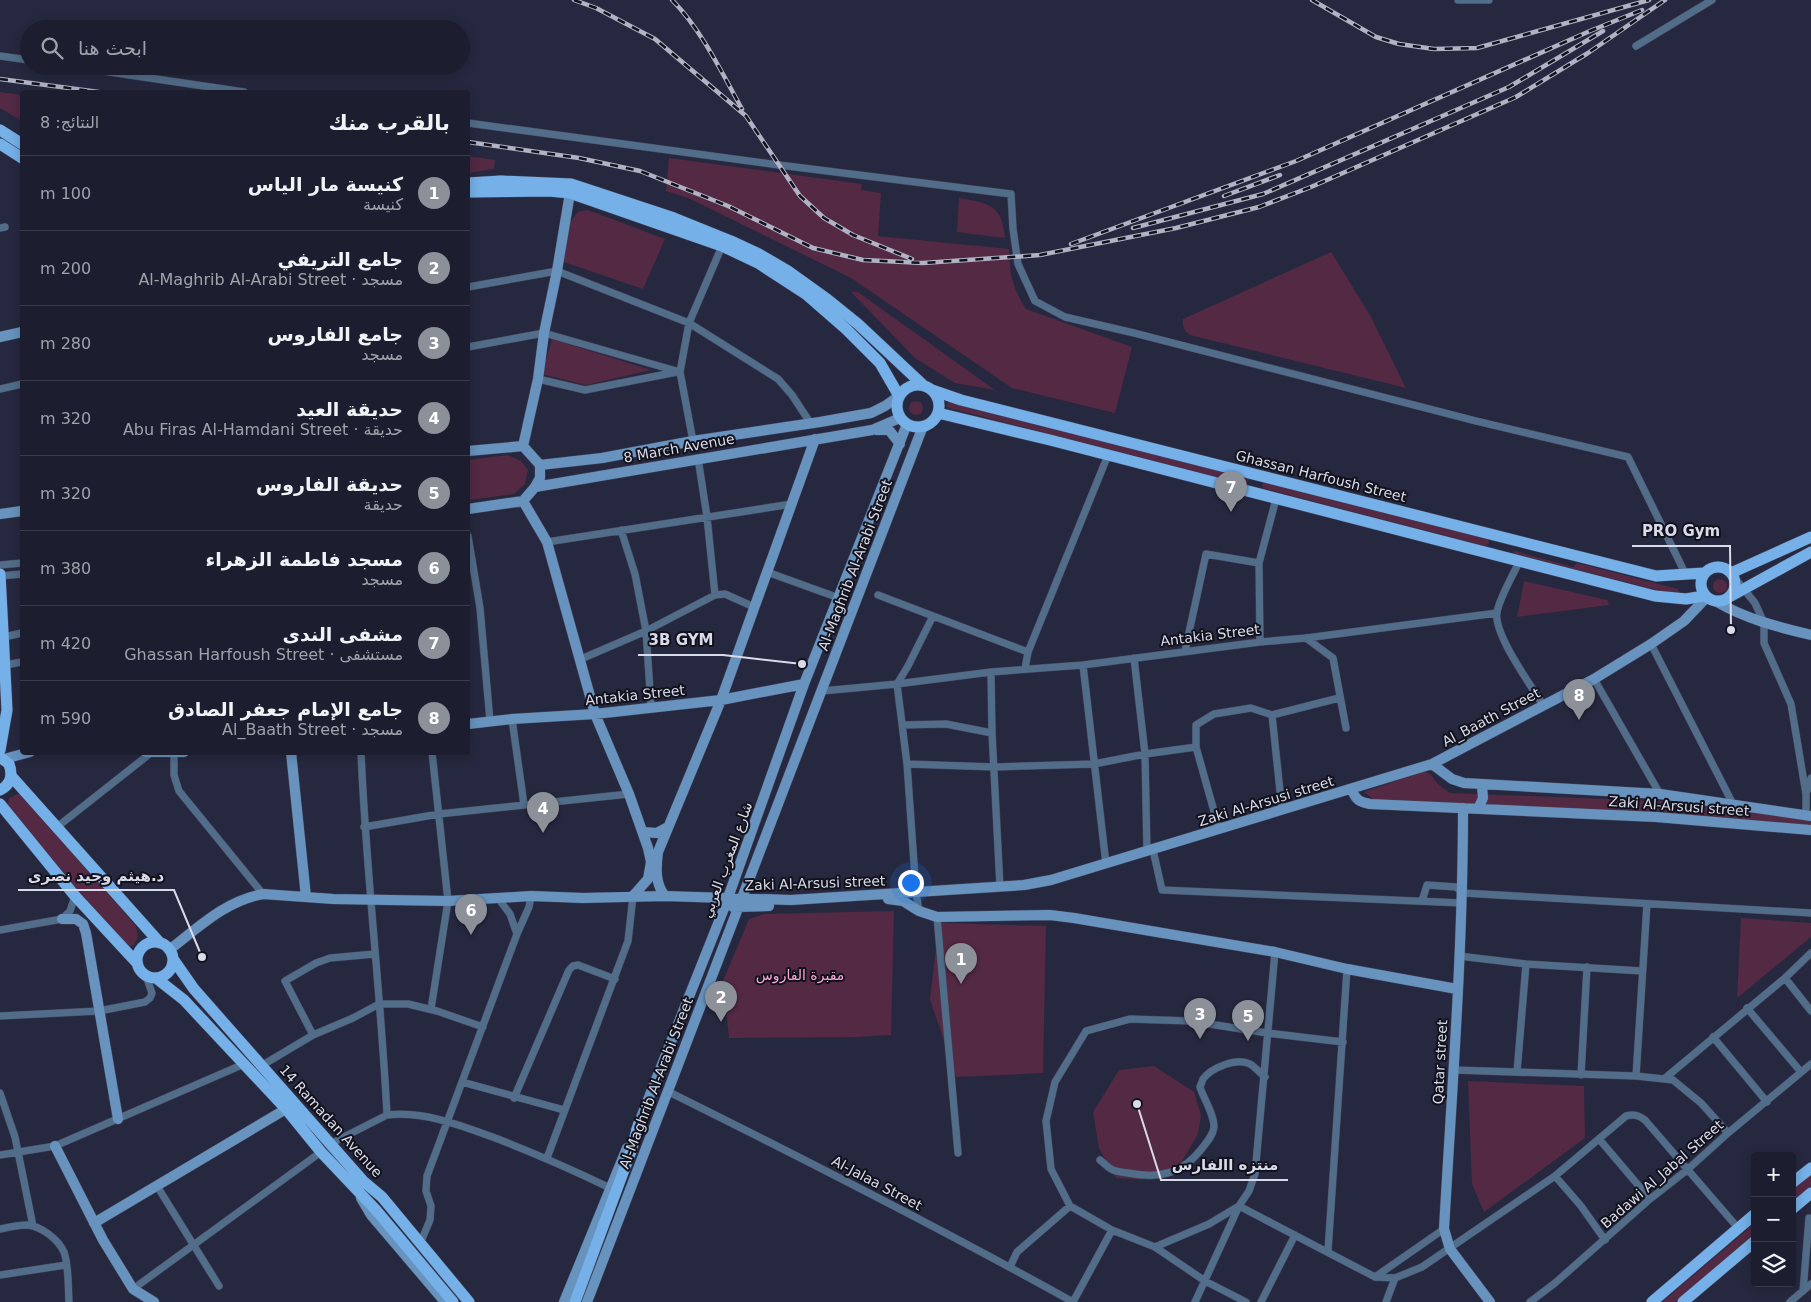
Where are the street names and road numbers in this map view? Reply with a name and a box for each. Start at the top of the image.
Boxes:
street label: 8 March Avenue [622,430,736,466]
street label: Ghassan Harfoush Street [1234,447,1408,505]
street label: Al-Maghrib Al-Arabi Street [815,477,895,653]
street label: Antakia Street [1159,621,1261,649]
street label: Antakia Street [584,682,686,708]
street label: Al_Baath Street [1439,684,1543,750]
street label: Zaki Al-Arsusi street [1196,773,1336,829]
street label: Zaki Al-Arsusi street [1608,793,1750,819]
street label: شارع المغرب العربي [699,800,756,920]
street label: Zaki Al-Arsusi street [744,873,886,893]
street label: Al-Maghrib Al-Arabi Street [616,995,696,1171]
street label: Qatar street [1430,1019,1450,1105]
street label: 14 Ramadan Avenue [276,1062,386,1180]
street label: Badawi Al_Jabal Street [1598,1116,1727,1232]
street label: Al-Jalaa Street [829,1152,925,1214]

